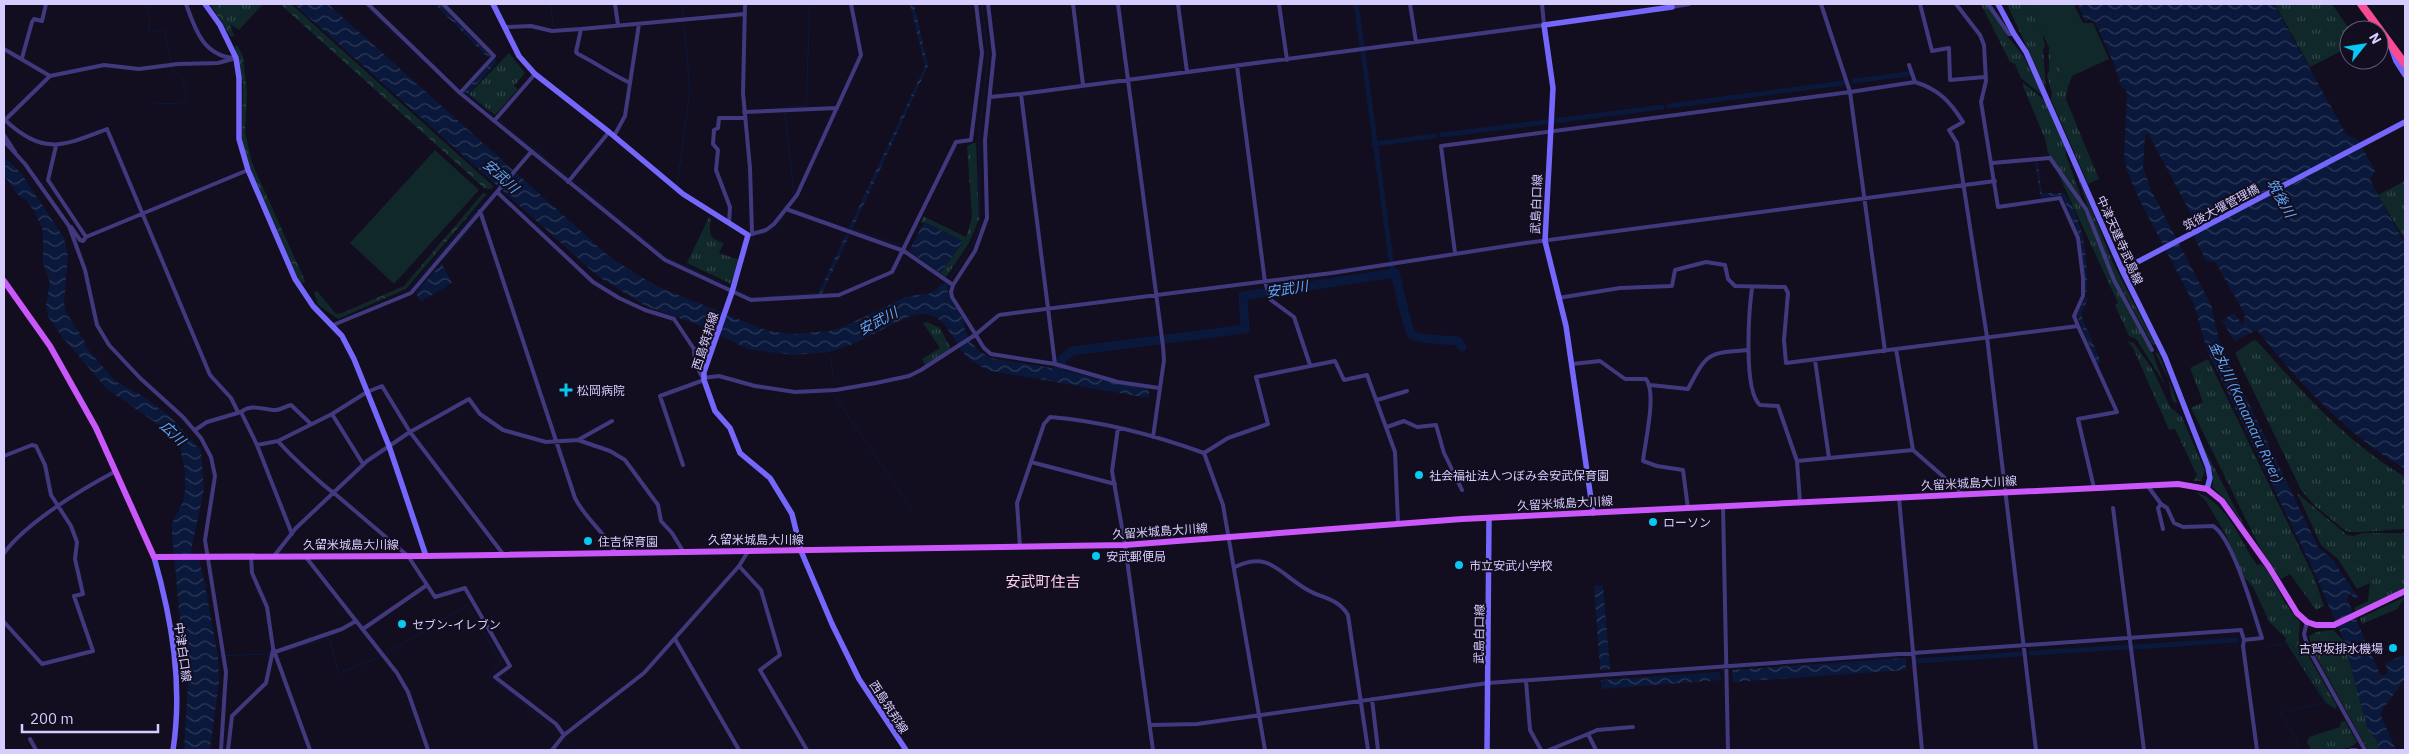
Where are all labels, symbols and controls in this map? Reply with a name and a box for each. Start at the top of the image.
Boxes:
north arrow [2339,20,2389,70]
text: N [2365,30,2386,47]
water label: 安武川 [479,155,524,198]
street label: 武島白口線 [1527,174,1545,234]
water label: 筑後川 [2263,175,2300,222]
street label: 筑後大堰管理橋 [2180,181,2262,233]
street label: 中津天建寺武島線 [2094,193,2146,287]
water label: 安武川 [1265,277,1311,301]
water label: 安武川 [855,302,903,339]
street label: 西島筑邦線 [689,310,721,372]
water label: 金丸川 (Kanamaru River) [2205,338,2287,486]
marker: 松岡病院 [559,383,573,397]
place label: 松岡病院 [577,383,625,398]
water label: 広川 [157,417,191,450]
place label: 社会福祉法人つぼみ会安武保育園 [1429,468,1609,483]
marker: 社会福祉法人つぼみ会安武保育園 [1413,469,1425,481]
street label: 久留米城島大川線 [1921,473,2017,493]
street label: 久留米城島大川線 [1517,493,1613,513]
place label: ローソン [1663,515,1711,530]
marker: ローソン [1647,516,1659,528]
street label: 久留米城島大川線 [1112,520,1208,542]
street label: 久留米城島大川線 [708,532,804,547]
place label: 住吉保育園 [598,534,658,549]
marker: 住吉保育園 [582,535,594,547]
street label: 久留米城島大川線 [303,537,399,552]
place label: 安武郵便局 [1106,549,1166,564]
marker: 安武郵便局 [1090,550,1102,562]
place label: 市立安武小学校 [1469,558,1553,573]
marker: 市立安武小学校 [1453,559,1465,571]
district label: 安武町住吉 [1005,572,1081,591]
street label: 武島白口線 [1471,604,1487,664]
place label: セブン-イレブン [412,617,501,632]
marker: セブン-イレブン [396,618,408,630]
street label: 中津白口線 [171,621,195,683]
place label: 古賀坂排水機場 [2299,641,2383,656]
marker: 古賀坂排水機場 [2387,642,2399,654]
street label: 西島筑邦線 [866,678,912,736]
scale bar [22,702,159,734]
text: 200 m [30,709,74,728]

